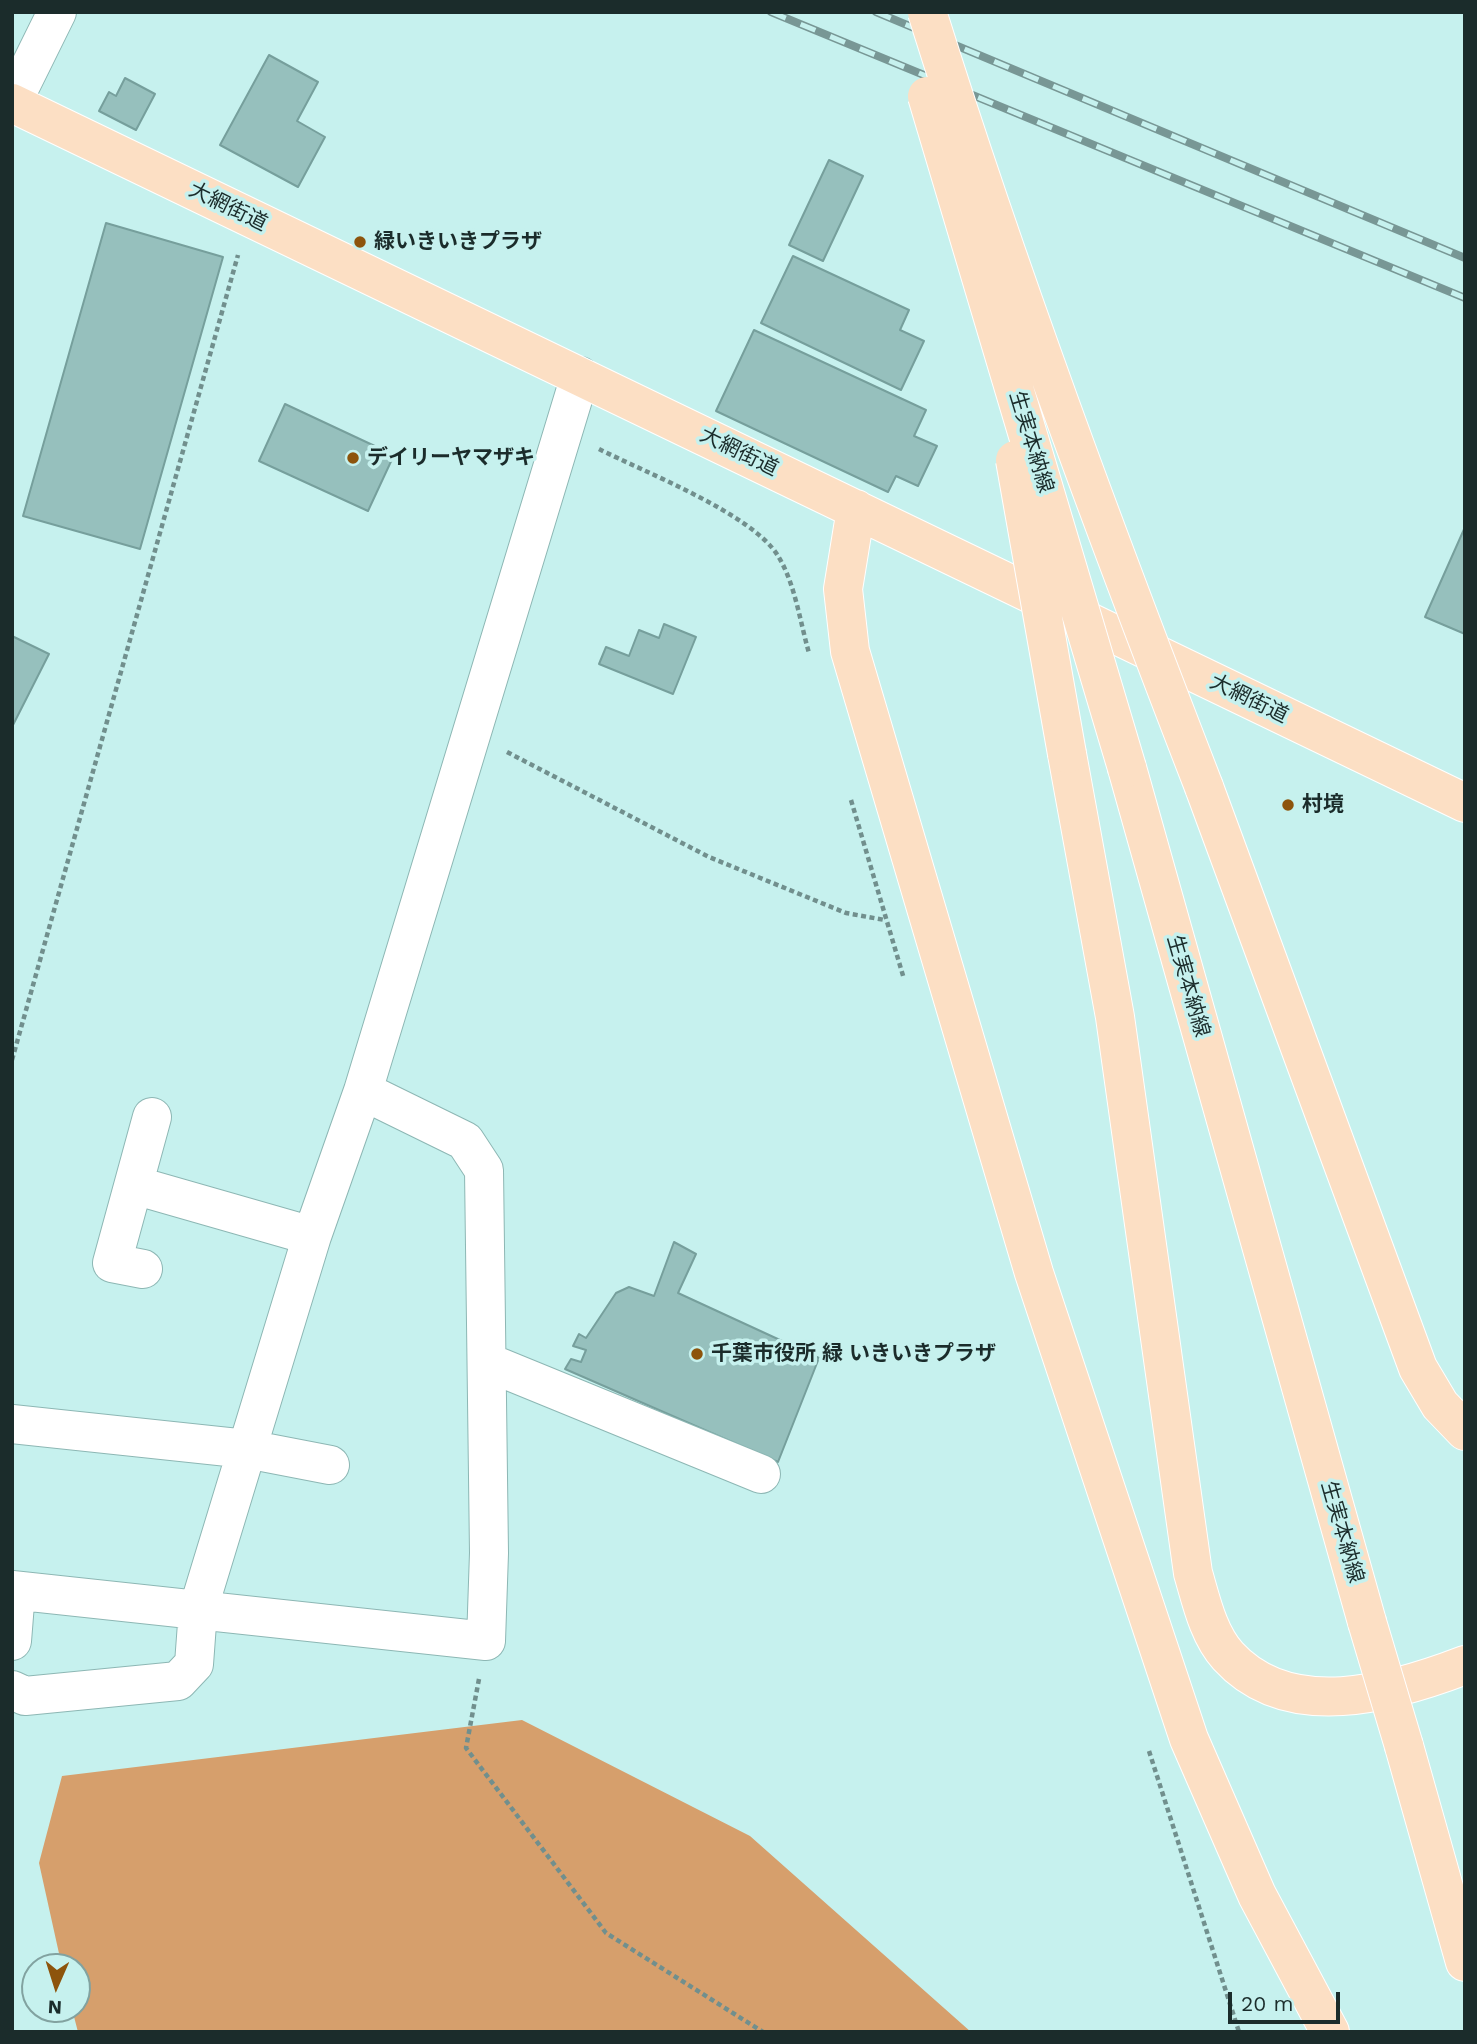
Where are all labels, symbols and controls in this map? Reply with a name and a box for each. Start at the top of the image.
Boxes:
street label: 大網街道 [185,177,271,237]
place label: 緑いきいきプラザ [374,229,542,255]
marker: 緑いきいきプラザ [352,234,368,250]
street label: 生実本納線 [1004,388,1058,496]
street label: 大網街道 [696,422,782,482]
place label: デイリーヤマザキ [367,445,535,471]
marker: デイリーヤマザキ [345,450,361,466]
street label: 大網街道 [1206,669,1292,729]
place label: 村境 [1302,792,1344,818]
marker: 村境 [1280,797,1296,813]
street label: 生実本納線 [1161,932,1215,1040]
place label: 千葉市役所 緑 いきいきプラザ [711,1341,996,1367]
marker: 千葉市役所 緑 いきいきプラザ [689,1346,705,1362]
street label: 生実本納線 [1315,1478,1369,1586]
north arrow [21,1953,91,2023]
scale bar [1232,1978,1344,2022]
text: 20 m [1241,1991,1293,2016]
text: N [47,1996,63,2019]

